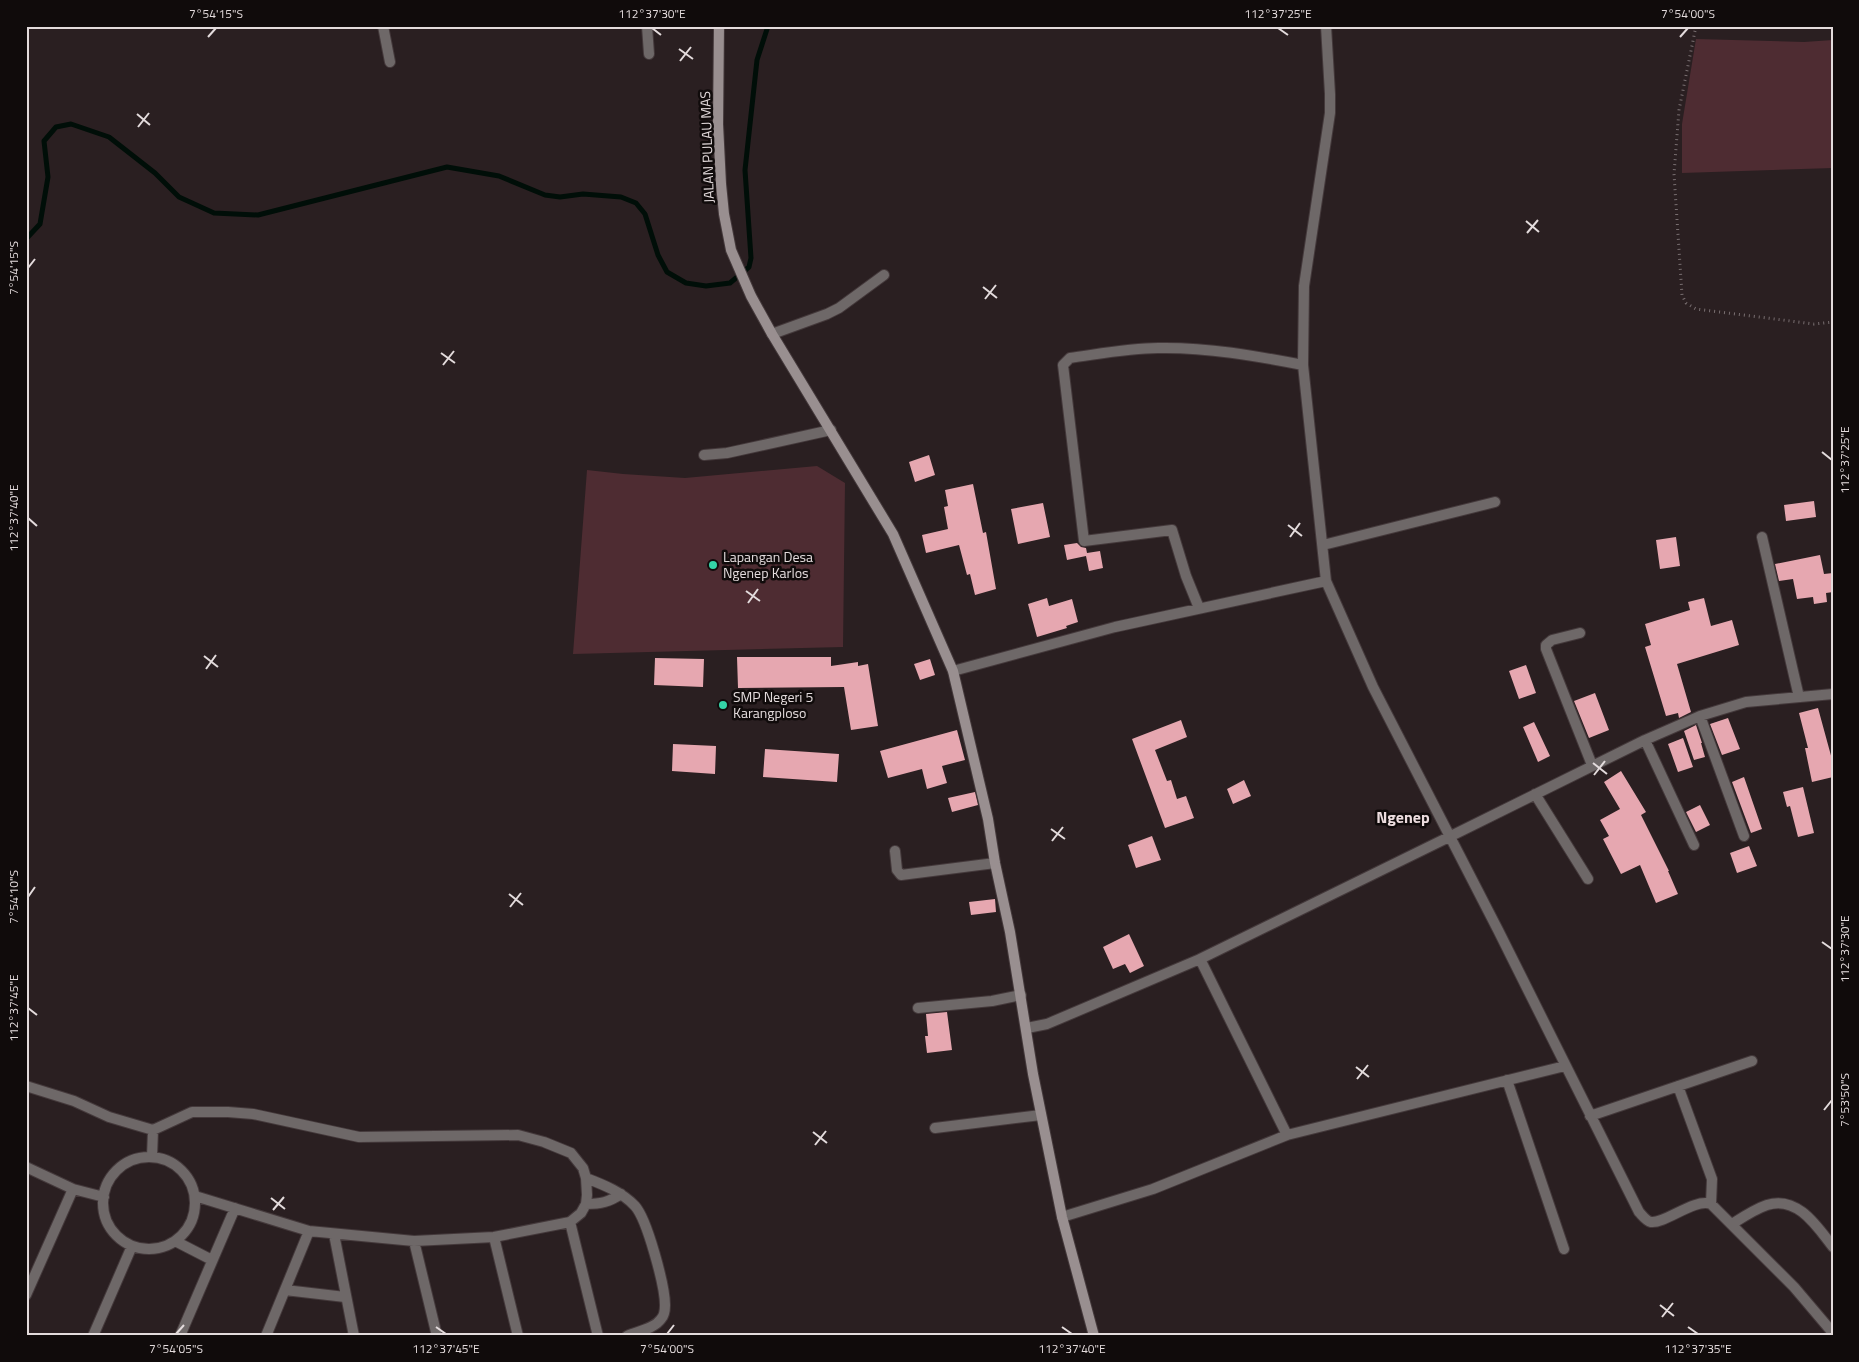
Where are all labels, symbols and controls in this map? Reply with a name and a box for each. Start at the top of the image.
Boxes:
text: 7°54'15"S [189,4,243,23]
text: 112°37'30"E [618,4,686,23]
text: 112°37'25"E [1244,4,1312,23]
text: 7°54'00"S [1661,4,1715,23]
street label: JALAN PULAU MAS [694,91,719,203]
text: 7°54'15"S [4,241,23,295]
text: 112°37'25"E [1835,426,1854,494]
text: 112°37'40"E [4,484,23,552]
place label: Lapangan Desa Ngenep Karlos [723,546,813,583]
marker: Lapangan Desa Ngenep Karlos [707,559,719,571]
place label: SMP Negeri 5 Karangploso [733,686,813,723]
marker: SMP Negeri 5 Karangploso [717,699,729,711]
district label: Ngenep [1376,805,1430,829]
text: 7°54'10"S [4,870,23,924]
text: 112°37'30"E [1835,915,1854,983]
text: 112°37'45"E [4,974,23,1042]
text: 7°53'50"S [1835,1073,1854,1127]
text: 7°54'05"S [149,1339,203,1358]
text: 112°37'45"E [412,1339,480,1358]
text: 7°54'00"S [640,1339,694,1358]
text: 112°37'40"E [1038,1339,1106,1358]
text: 112°37'35"E [1664,1339,1732,1358]

